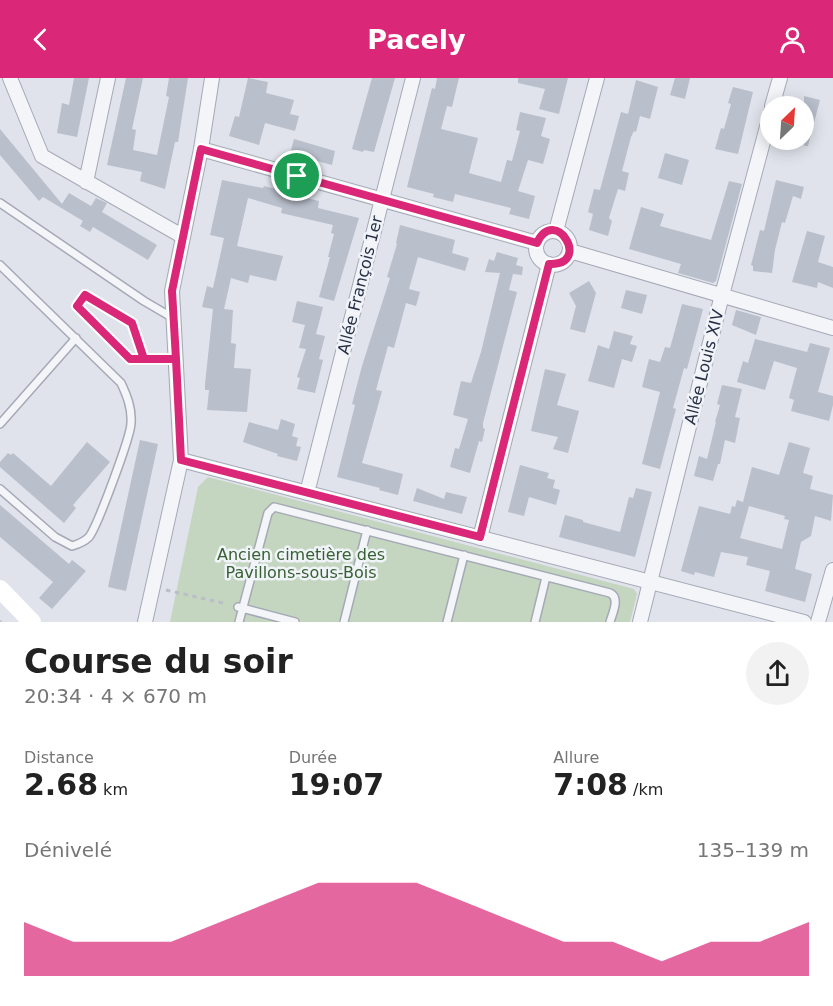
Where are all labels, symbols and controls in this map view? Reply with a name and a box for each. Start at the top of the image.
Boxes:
icon: back [24,23,57,56]
icon: person [776,23,809,56]
text: Pacely [367,24,466,55]
north arrow [760,96,814,150]
map controls [760,96,814,150]
pin [271,150,322,201]
icon: arrive [280,159,313,192]
street label: Allée François 1er [334,213,387,356]
street label: Allée Louis XIV [681,308,727,426]
park label: Ancien cimetière des Pavillons-sous-Bois [217,545,385,582]
text: Course du soir [24,642,293,681]
button: share [746,642,809,705]
text: 20:34 · 4 × 670 m [24,684,207,708]
text: Distance [24,748,94,767]
text: Durée [289,748,337,767]
text: Allure [553,748,599,767]
text: 2.68 [24,767,98,802]
text: 19:07 [289,767,384,802]
text: 7:08 [553,767,628,802]
text: km [98,780,128,799]
text: /km [628,780,663,799]
text: Dénivelé [24,838,112,862]
text: 135–139 m [697,838,809,862]

